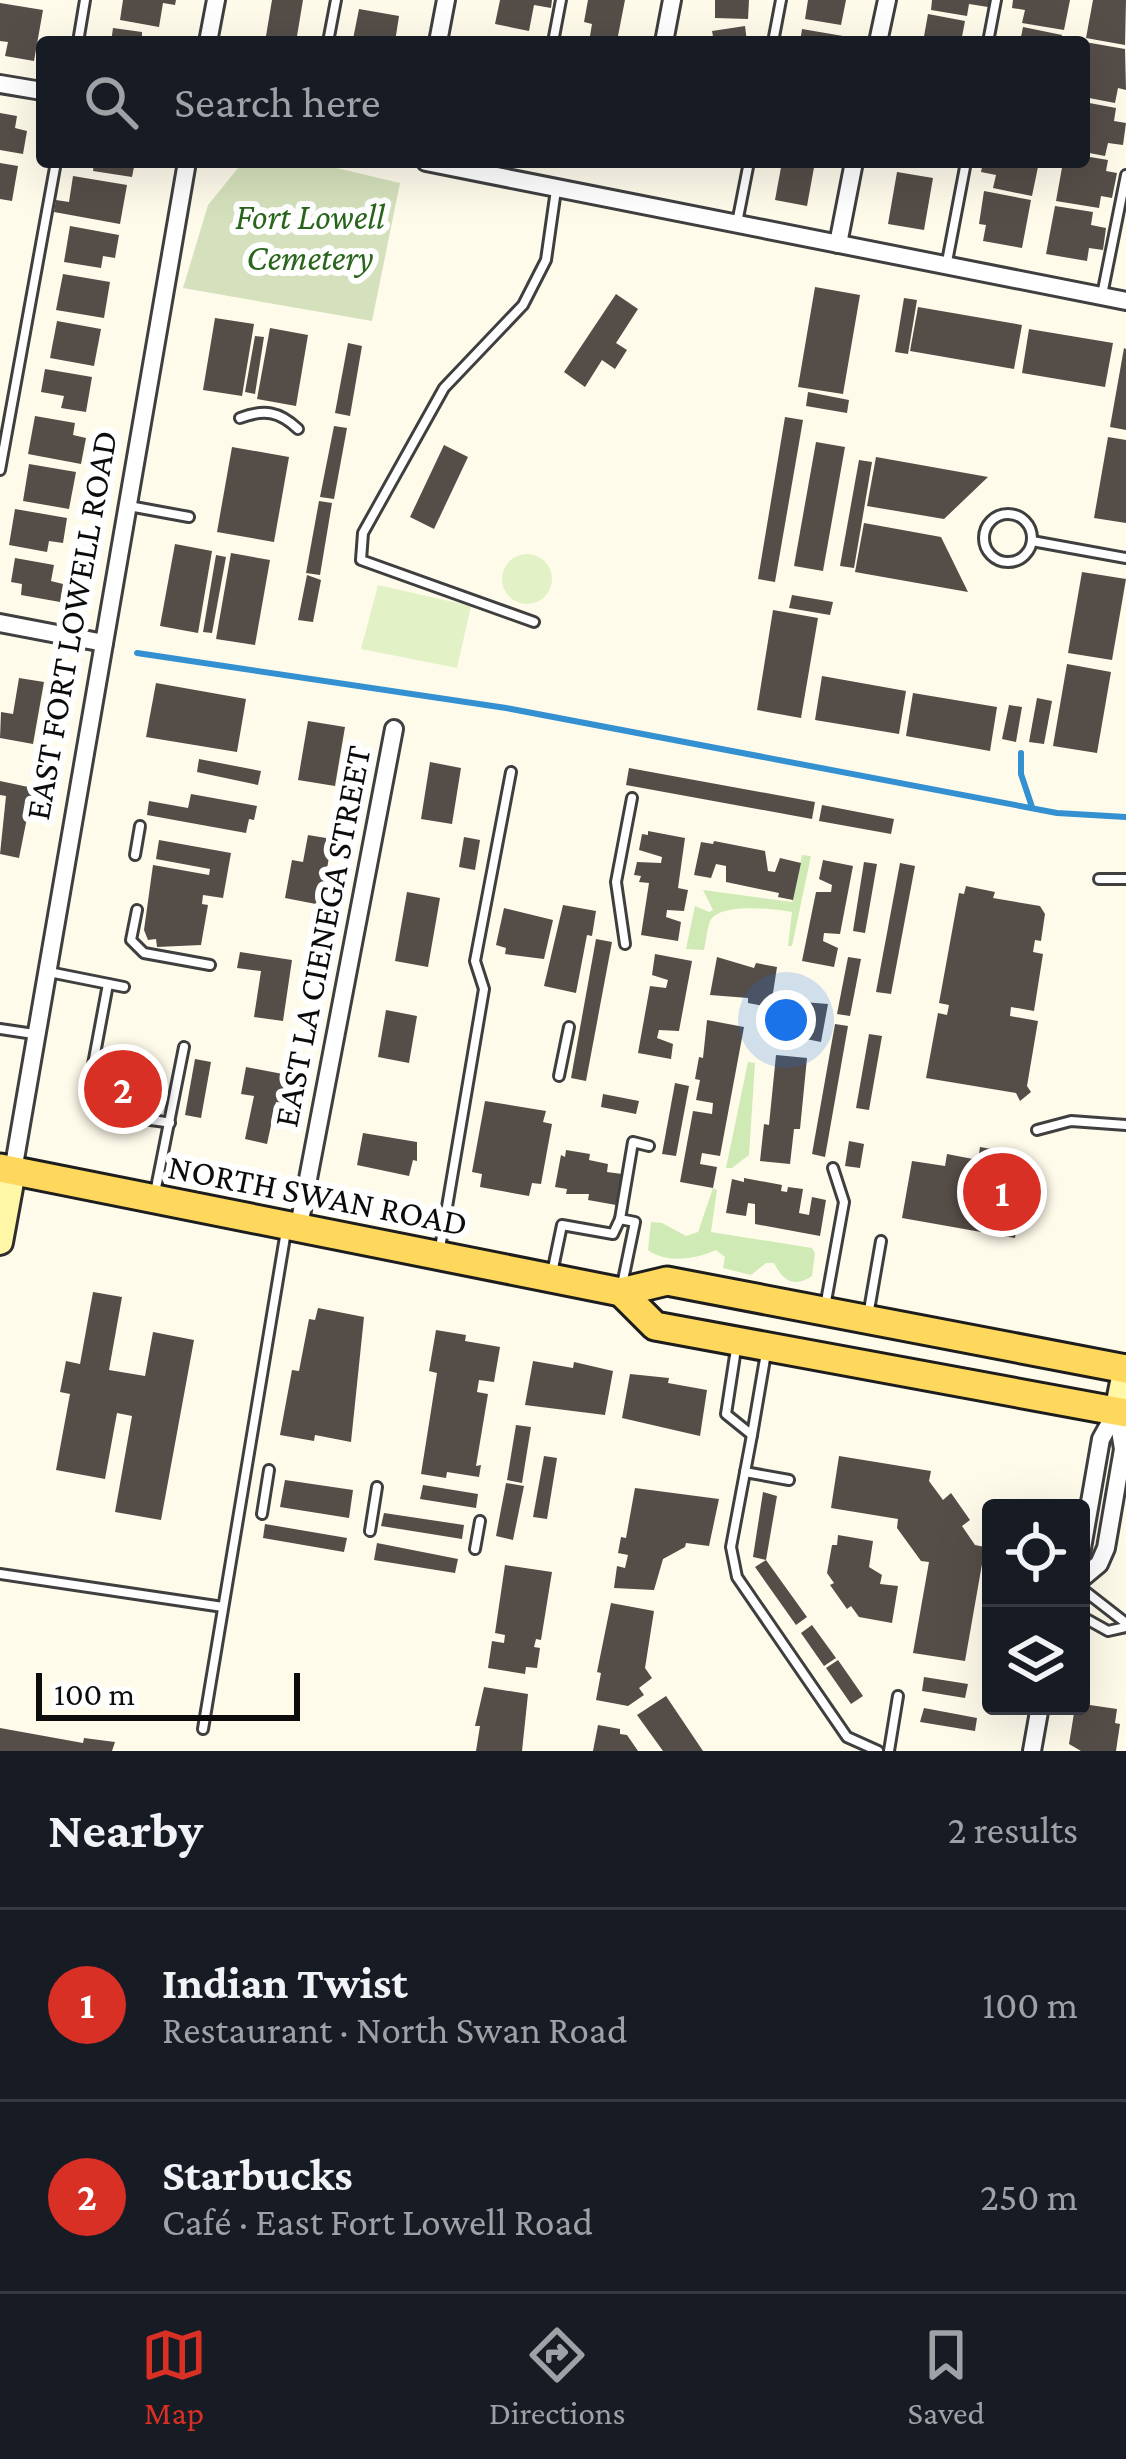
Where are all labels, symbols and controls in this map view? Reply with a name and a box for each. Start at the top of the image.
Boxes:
search box [36,36,1090,168]
icon: search [78,69,144,135]
text: Search here [174,77,381,127]
park label: Fort Lowell Cemetery [235,197,386,278]
street label: EAST FORT LOWELL ROAD [17,427,125,823]
street label: EAST LA CIENEGA STREET [265,742,379,1130]
your location [756,990,816,1050]
pin: 2 [84,1044,162,1134]
street label: NORTH SWAN ROAD [165,1146,471,1244]
pin: 1 [963,1147,1041,1237]
map controls [982,1499,1090,1715]
button: locate [982,1499,1090,1607]
button: layers [982,1607,1090,1715]
scale bar [36,1667,300,1720]
text: 100 m [54,1675,135,1712]
text: Nearby [48,1801,203,1858]
text: 2 results [948,1808,1078,1851]
text: Indian Twist [162,1958,408,2008]
text: 1 [80,1983,94,2026]
text: 100 m [982,1983,1078,2026]
text: Restaurant · North Swan Road [162,2008,627,2051]
text: Starbucks [162,2150,353,2200]
text: 2 [77,2175,97,2218]
text: 250 m [980,2175,1078,2218]
text: Café · East Fort Lowell Road [162,2200,593,2243]
tab: Map [141,2322,207,2431]
tab: Directions [489,2322,626,2431]
tab: Saved [908,2322,985,2431]

